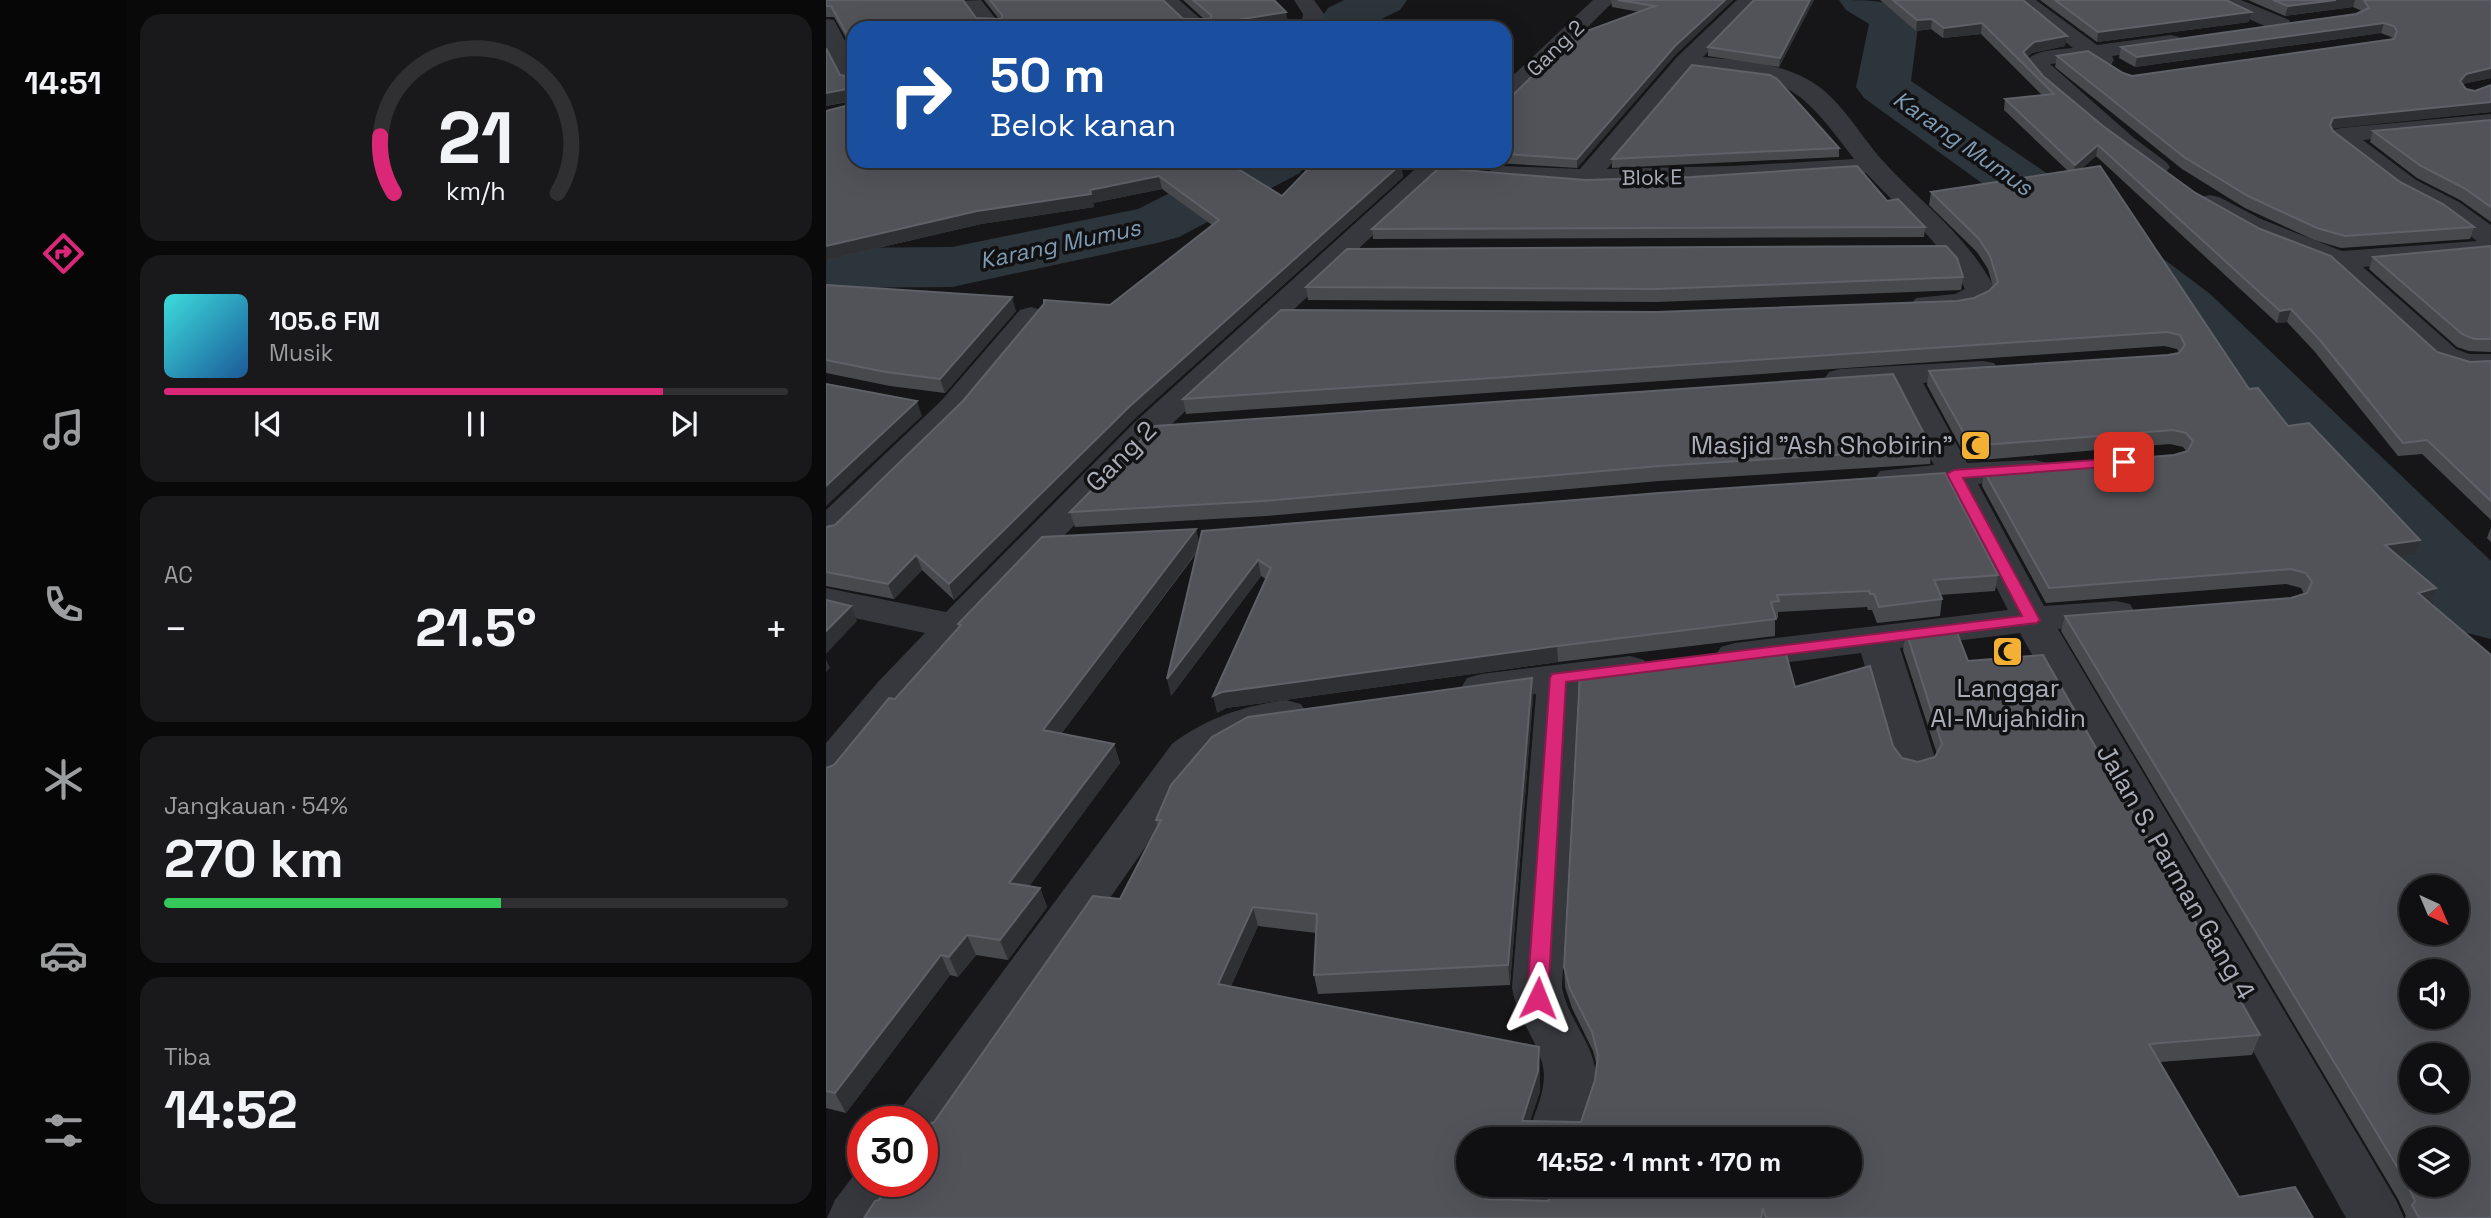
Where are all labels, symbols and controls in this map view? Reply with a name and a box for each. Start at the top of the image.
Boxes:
street label: Gang 2 [1520,14,1590,82]
text: 50 m [990,44,1105,106]
icon: right [875,49,966,140]
text: 14:51 [24,63,102,103]
water label: Karang Mumus [1888,84,2039,203]
text: 21 [438,92,514,185]
text: Belok kanan [990,105,1176,145]
street label: Blok E [1622,163,1682,191]
text: km/h [446,175,506,207]
water label: Karang Mumus [977,212,1144,276]
icon: directions [39,229,88,278]
text: 105.6 FM [269,304,380,338]
text: Musik [269,338,333,368]
icon: music [39,405,88,454]
icon: previous [249,405,287,443]
icon: pause [457,405,495,443]
icon: next [665,405,703,443]
street label: Gang 2 [1078,413,1164,499]
place label: Masjid "Ash Shobirin" [1691,428,1953,462]
mosque icon: Masjid "Ash Shobirin" [1959,428,1993,462]
pin [2094,432,2154,492]
icon: arrive [2105,443,2143,481]
text: AC [164,560,193,590]
icon: phone [39,580,88,629]
text: 21.5° [415,595,537,661]
text: − [164,605,188,653]
text: + [764,605,788,653]
mosque icon: Langgar Al-Mujahidin [1991,635,2025,669]
place label: Langgar Al-Mujahidin [1930,671,2086,735]
street label: Jalan S. Parman Gang 4 [2089,738,2263,1006]
icon: climate [39,755,88,804]
text: Jangkauan · 54% [164,791,348,821]
text: 270 km [164,826,344,892]
north arrow [2399,875,2469,945]
map controls [2399,875,2469,1197]
icon: car [39,931,88,980]
button: sound [2399,959,2469,1029]
position arrow [1501,961,1575,1035]
text: Tiba [164,1042,211,1072]
button: search [2399,1043,2469,1113]
text: 14:52 [164,1077,298,1143]
icon: filters [39,1106,88,1155]
speed limit sign: 30 [847,1106,938,1197]
button: layers [2399,1127,2469,1197]
text: 14:52 · 1 mnt · 170 m [1537,1145,1781,1179]

